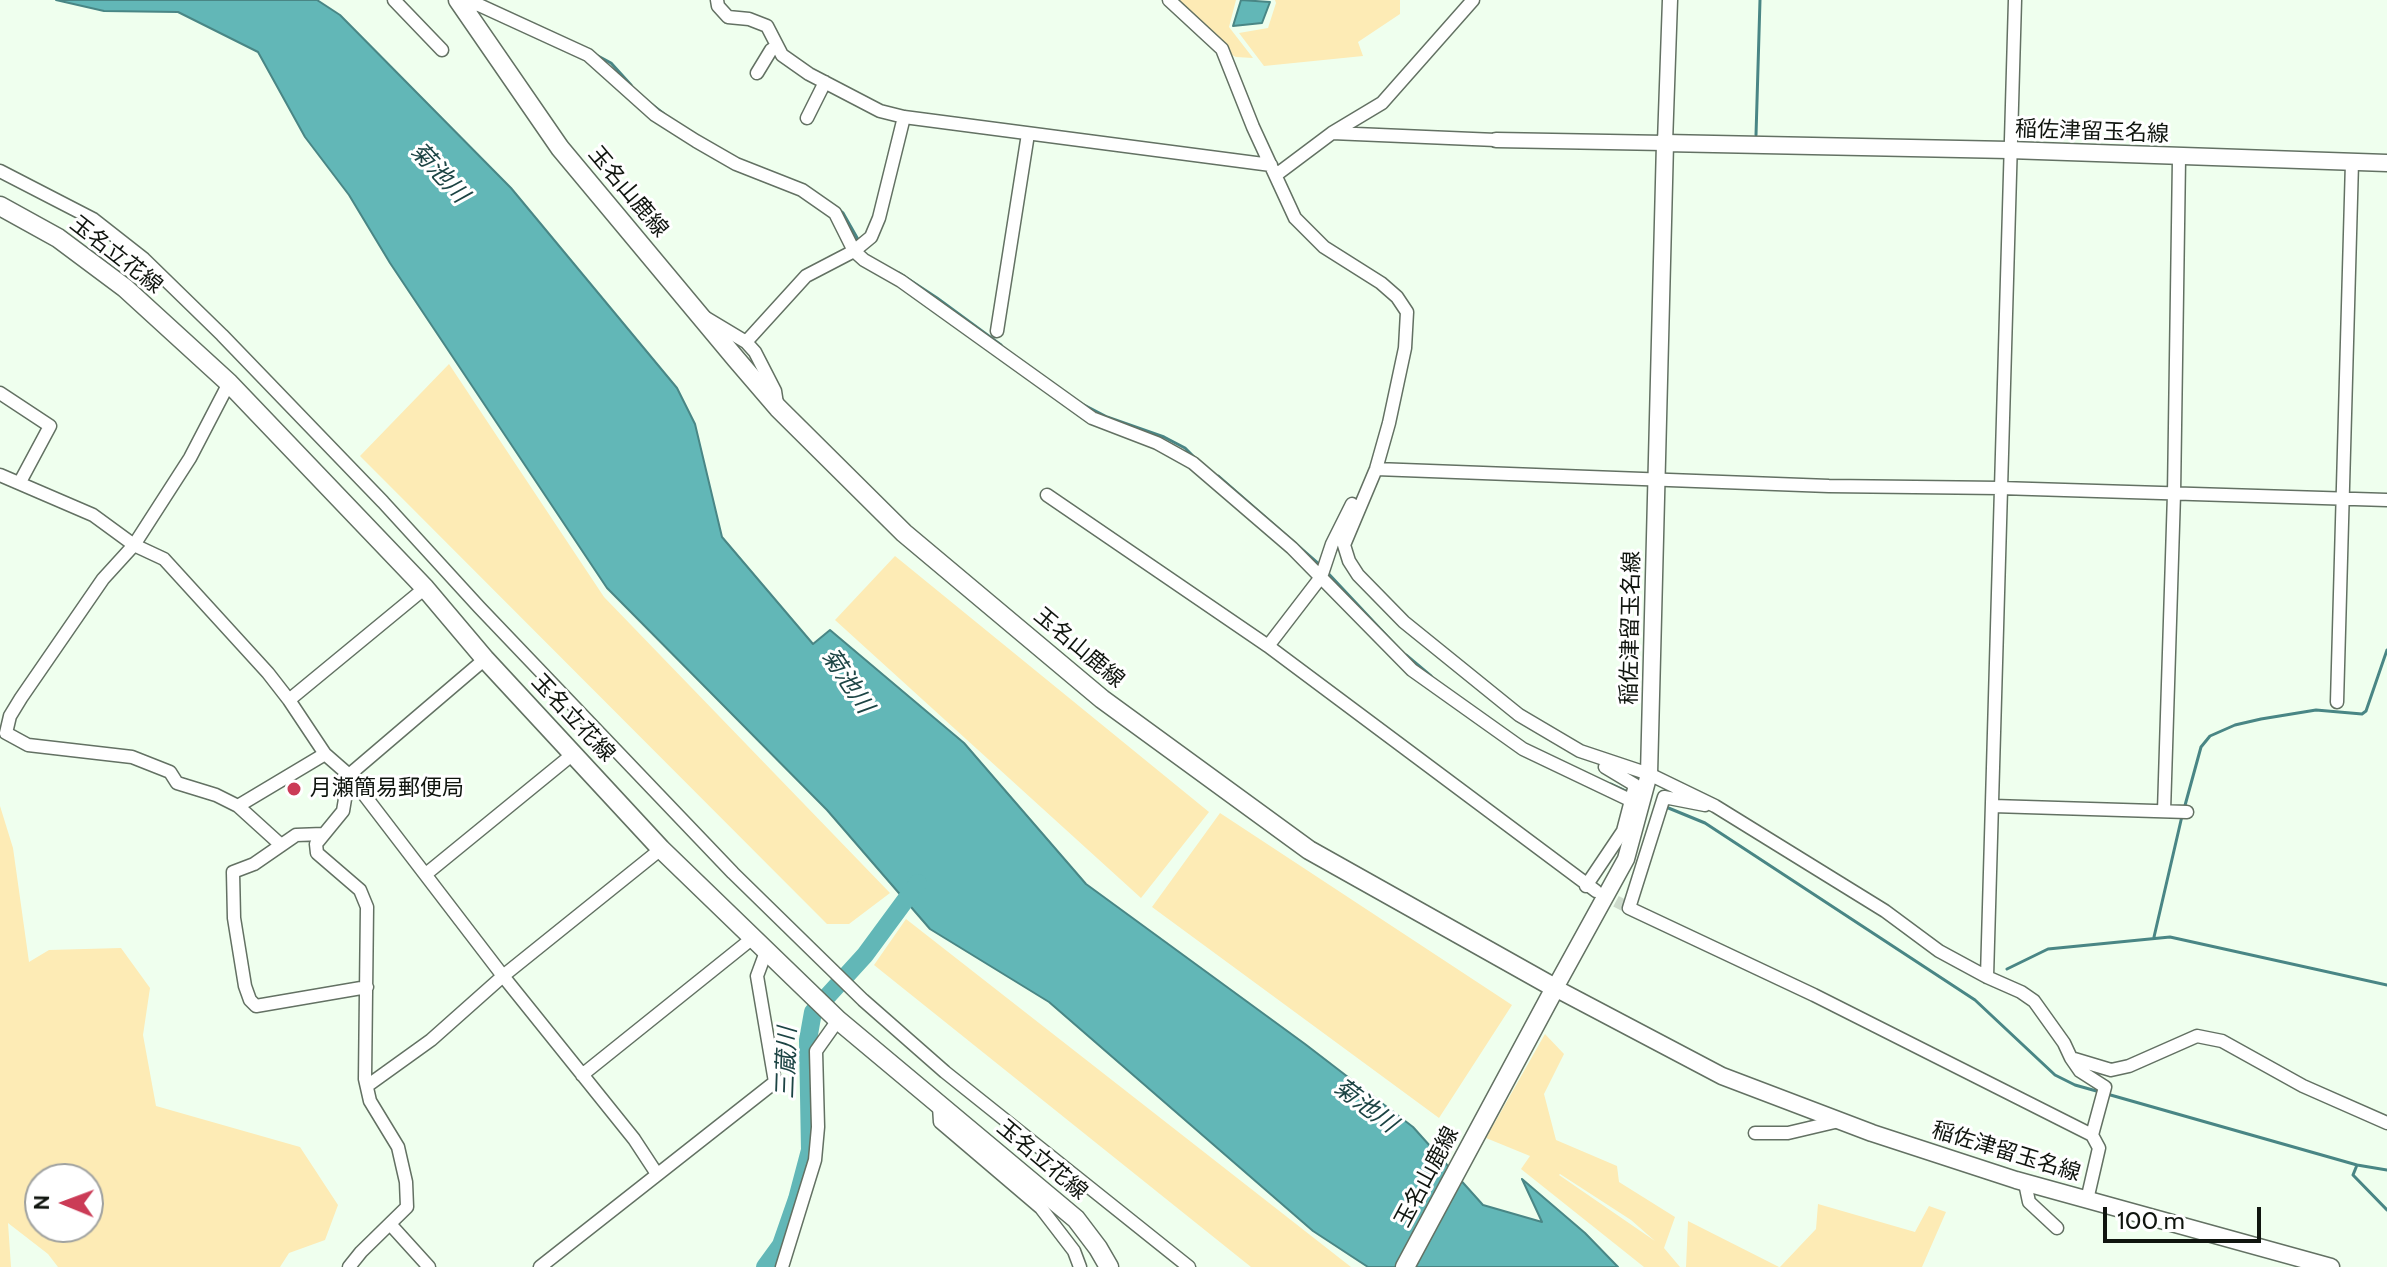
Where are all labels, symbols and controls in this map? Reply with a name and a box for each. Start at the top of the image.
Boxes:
street label: 稲佐津留玉名線 [2015,116,2169,148]
water label: 菊池川 [404,137,474,209]
street label: 玉名山鹿線 [583,141,673,243]
street label: 玉名立花線 [65,211,167,299]
street label: 稲佐津留玉名線 [1616,551,1646,705]
street label: 玉名山鹿線 [1028,603,1130,693]
water label: 菊池川 [815,643,879,719]
street label: 玉名立花線 [526,669,620,767]
place label: 月瀬簡易郵便局 [310,776,464,802]
marker: 月瀬簡易郵便局 [285,780,303,798]
water label: 三蔵川 [771,1027,803,1099]
water label: 菊池川 [1328,1073,1402,1139]
street label: 玉名立花線 [991,1115,1093,1205]
street label: 稲佐津留玉名線 [1929,1117,2083,1187]
street label: 玉名山鹿線 [1390,1122,1464,1232]
north arrow [24,1163,104,1243]
scale bar [2107,1191,2265,1241]
text: N [28,1195,55,1211]
text: 100 m [2117,1206,2185,1235]

